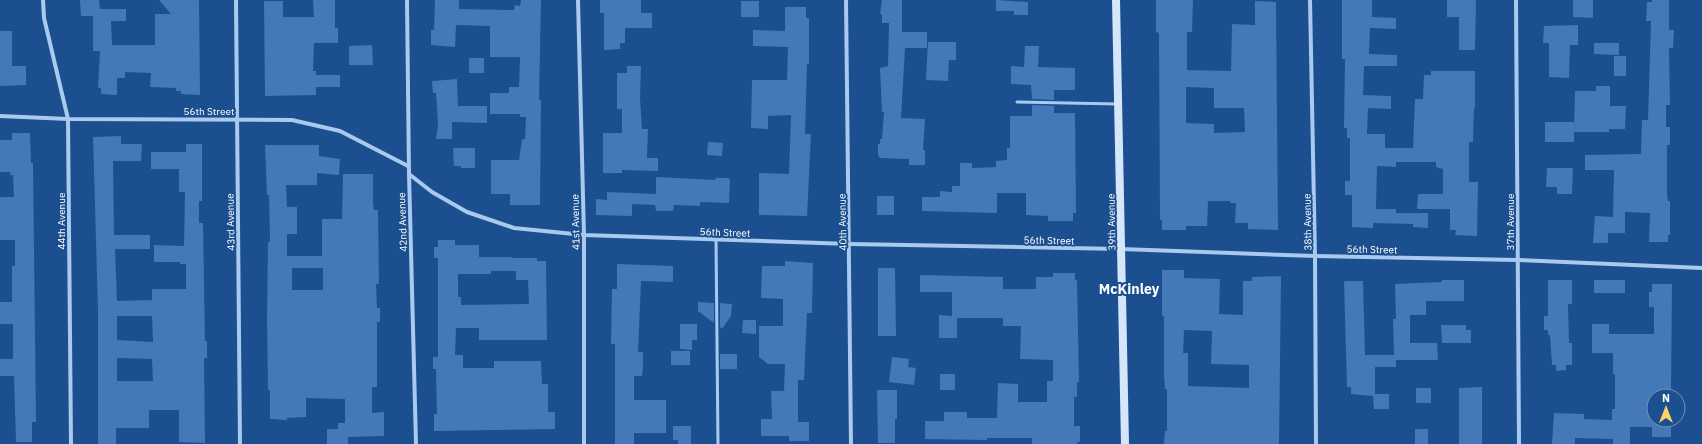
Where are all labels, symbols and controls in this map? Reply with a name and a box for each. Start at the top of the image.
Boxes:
street label: 56th Street [184,105,235,118]
street label: 44th Avenue [55,192,68,249]
street label: 42nd Avenue [395,192,410,252]
street label: 43rd Avenue [223,193,237,251]
street label: 41st Avenue [569,193,582,250]
street label: 40th Avenue [835,193,849,251]
street label: 39th Avenue [1104,193,1118,251]
street label: 38th Avenue [1300,193,1314,251]
street label: 37th Avenue [1504,193,1517,250]
street label: 56th Street [699,225,751,240]
street label: 56th Street [1023,234,1075,247]
street label: 56th Street [1346,243,1398,256]
district label: McKinley [1099,280,1160,298]
north arrow [1646,388,1686,428]
text: N [1662,391,1670,405]

